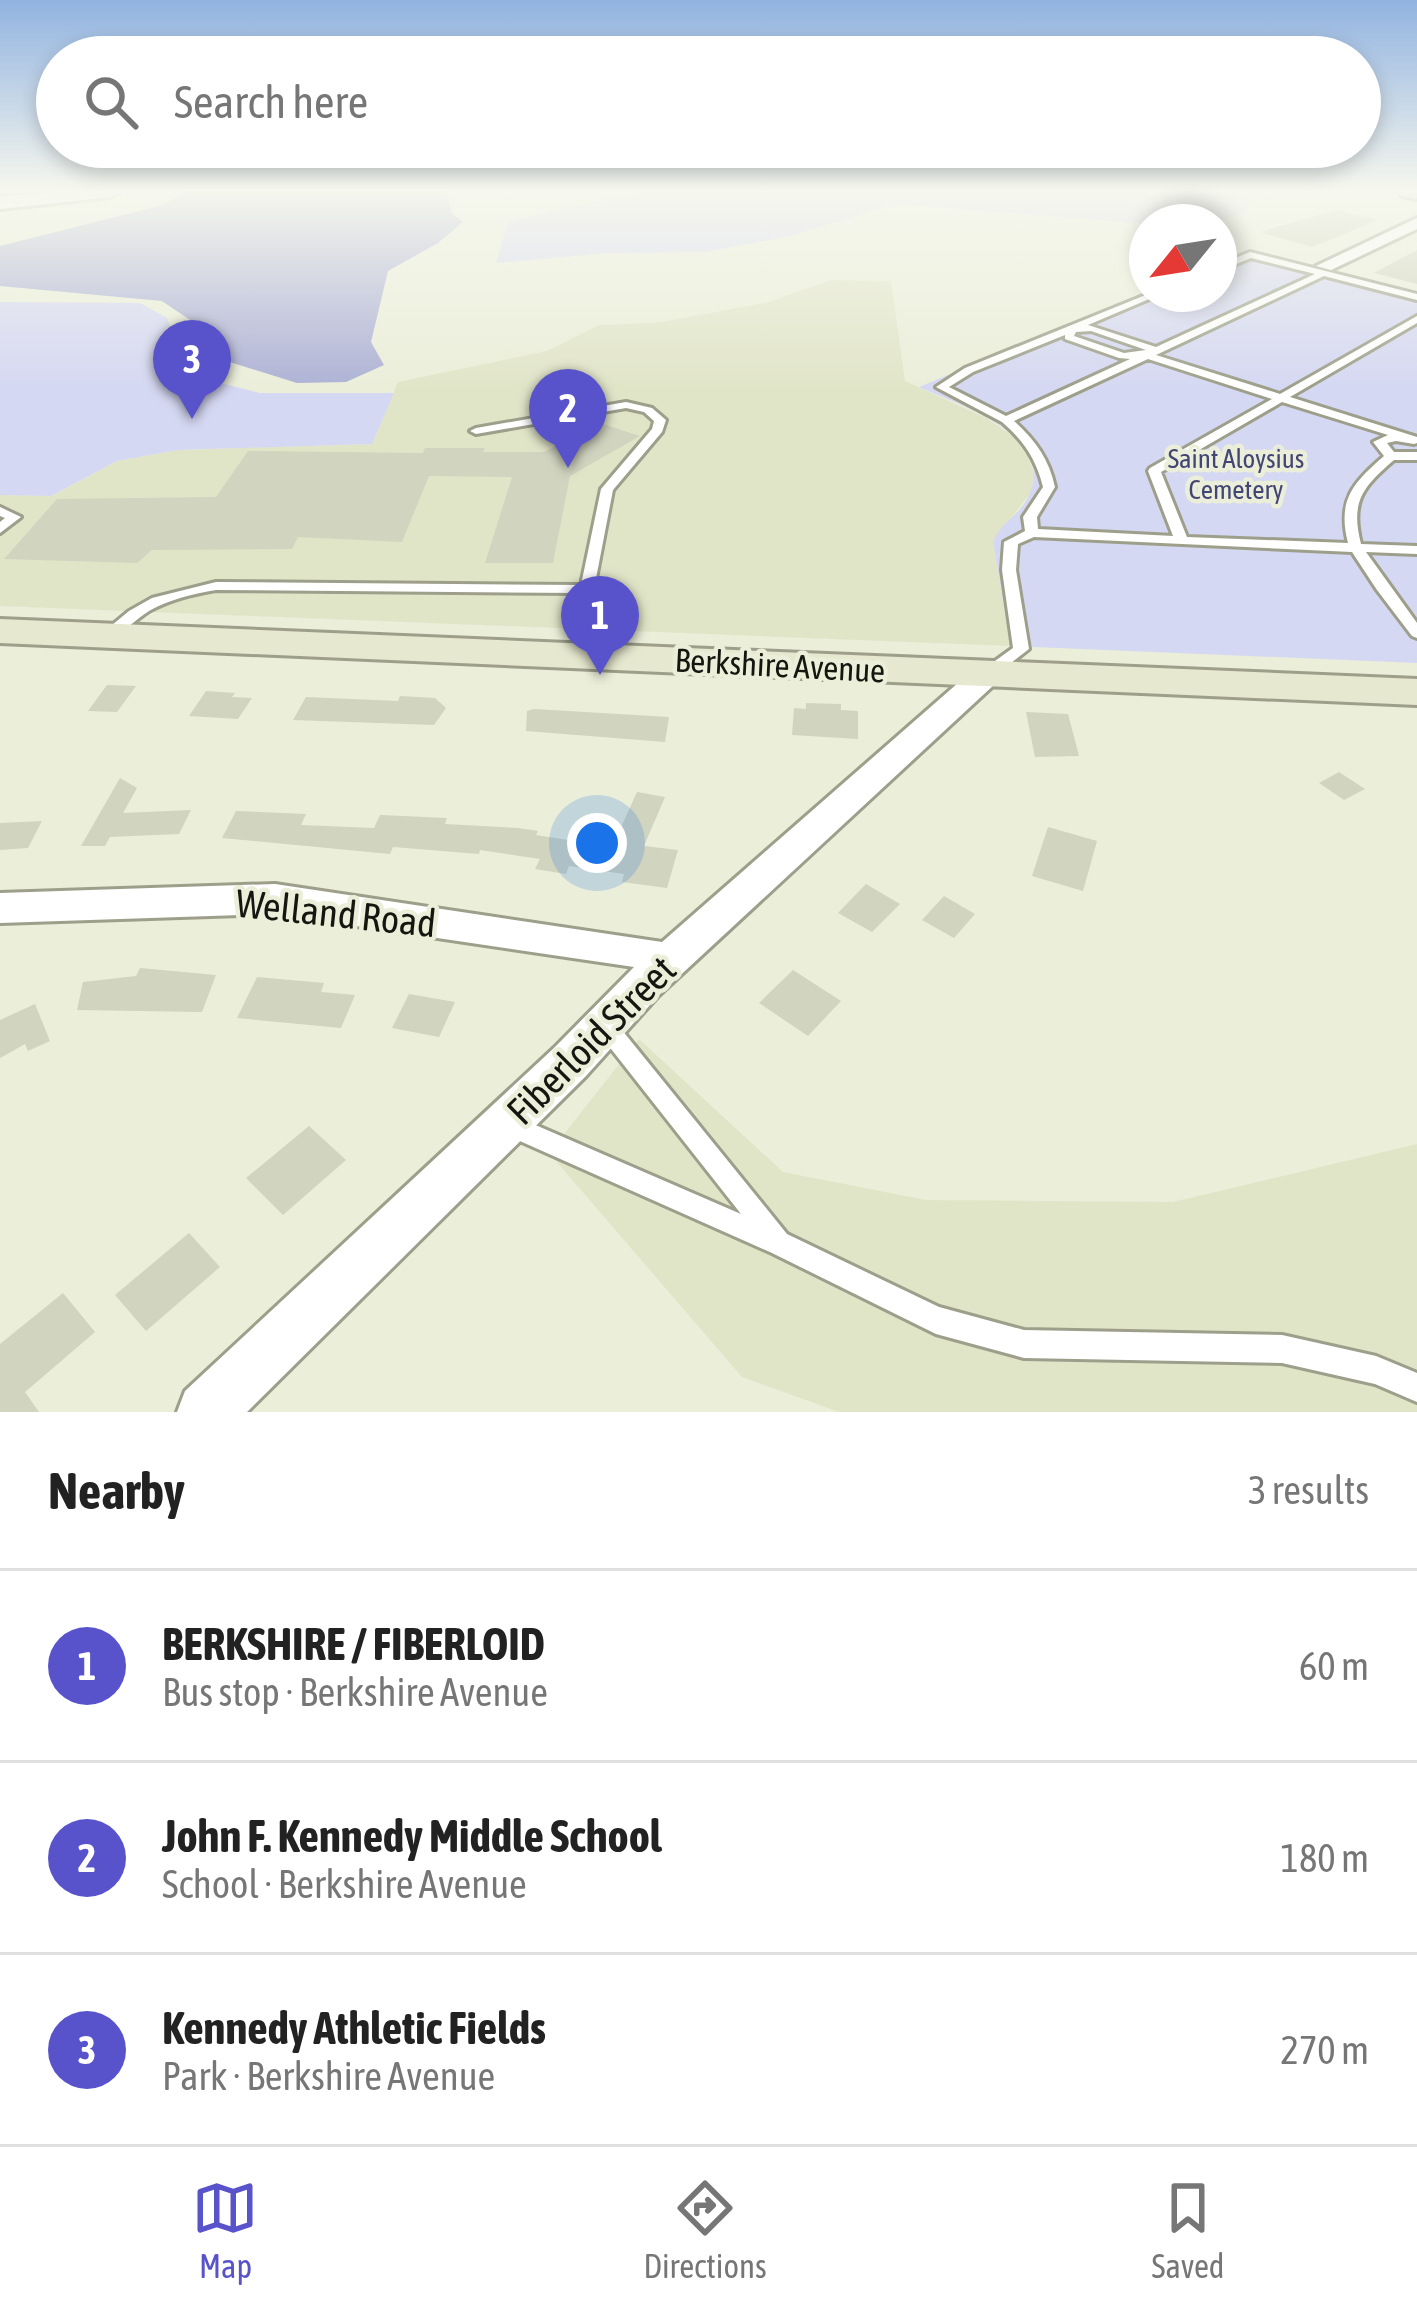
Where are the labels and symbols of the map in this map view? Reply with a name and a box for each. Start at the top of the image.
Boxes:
north arrow [1129,204,1237,312]
pin: 3 [153,320,231,419]
pin: 2 [529,369,607,468]
park label: Saint Aloysius Cemetery [1168,443,1304,505]
pin: 1 [561,576,639,675]
street label: Berkshire Avenue [674,641,886,689]
your location [567,813,627,873]
street label: Welland Road [234,881,438,945]
street label: Fiberloid Street [498,947,684,1133]

